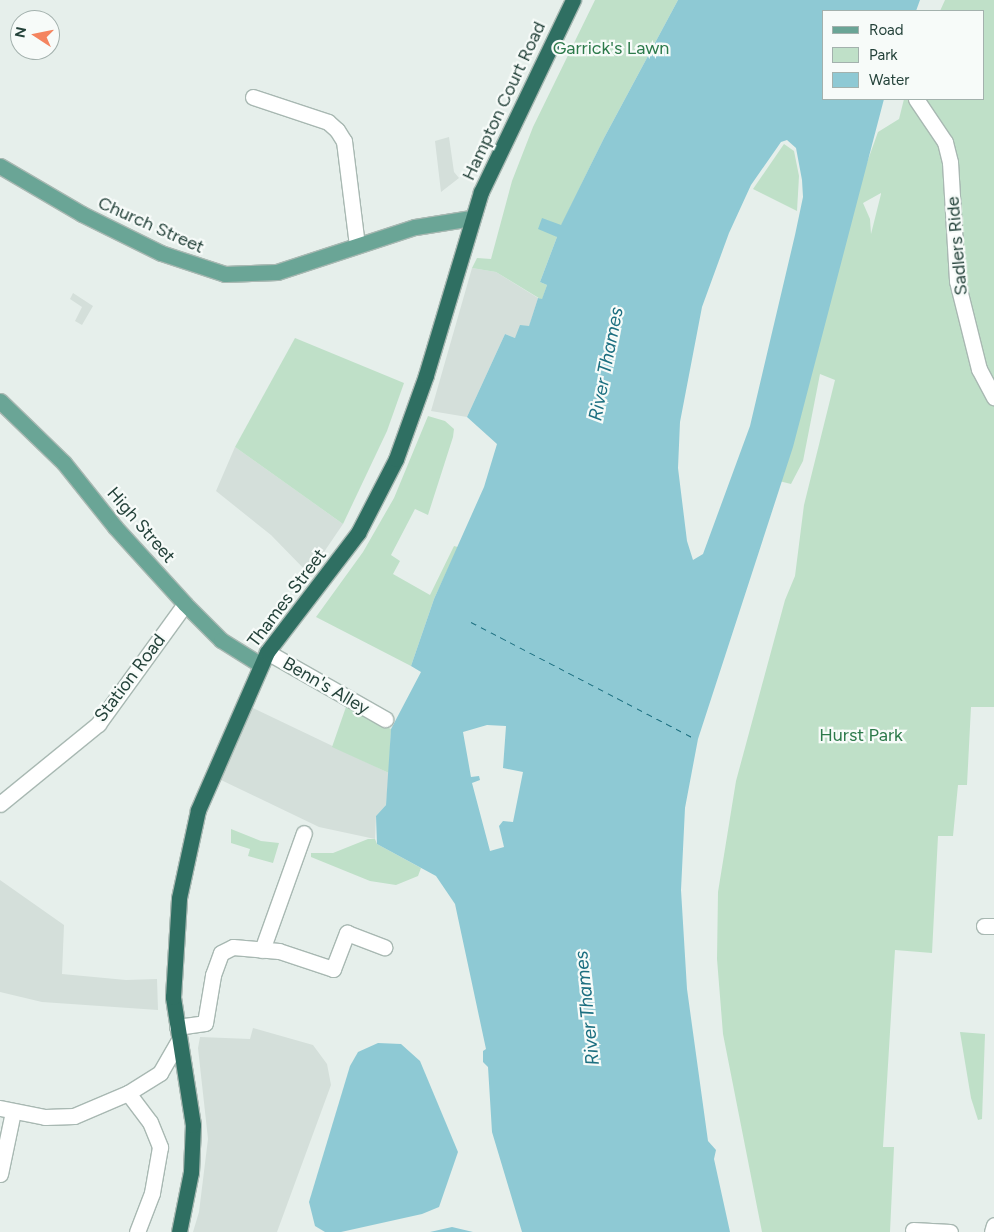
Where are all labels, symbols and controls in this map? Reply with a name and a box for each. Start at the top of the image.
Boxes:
north arrow [10,10,60,60]
legend [822,10,984,100]
street label: Hampton Court Road [458,18,550,184]
text: Road [869,21,904,39]
text: N [11,25,30,39]
park label: Garrick's Lawn [553,37,669,59]
text: Park [869,46,898,64]
text: Water [869,71,909,89]
street label: Church Street [95,192,207,258]
street label: Sadlers Ride [942,196,972,296]
water label: River Thames [584,305,628,423]
street label: High Street [102,483,180,567]
street label: Thames Street [243,545,331,651]
street label: Station Road [90,630,170,726]
street label: Benn's Alley [279,653,373,719]
park label: Hurst Park [819,724,903,746]
water label: River Thames [570,949,604,1067]

